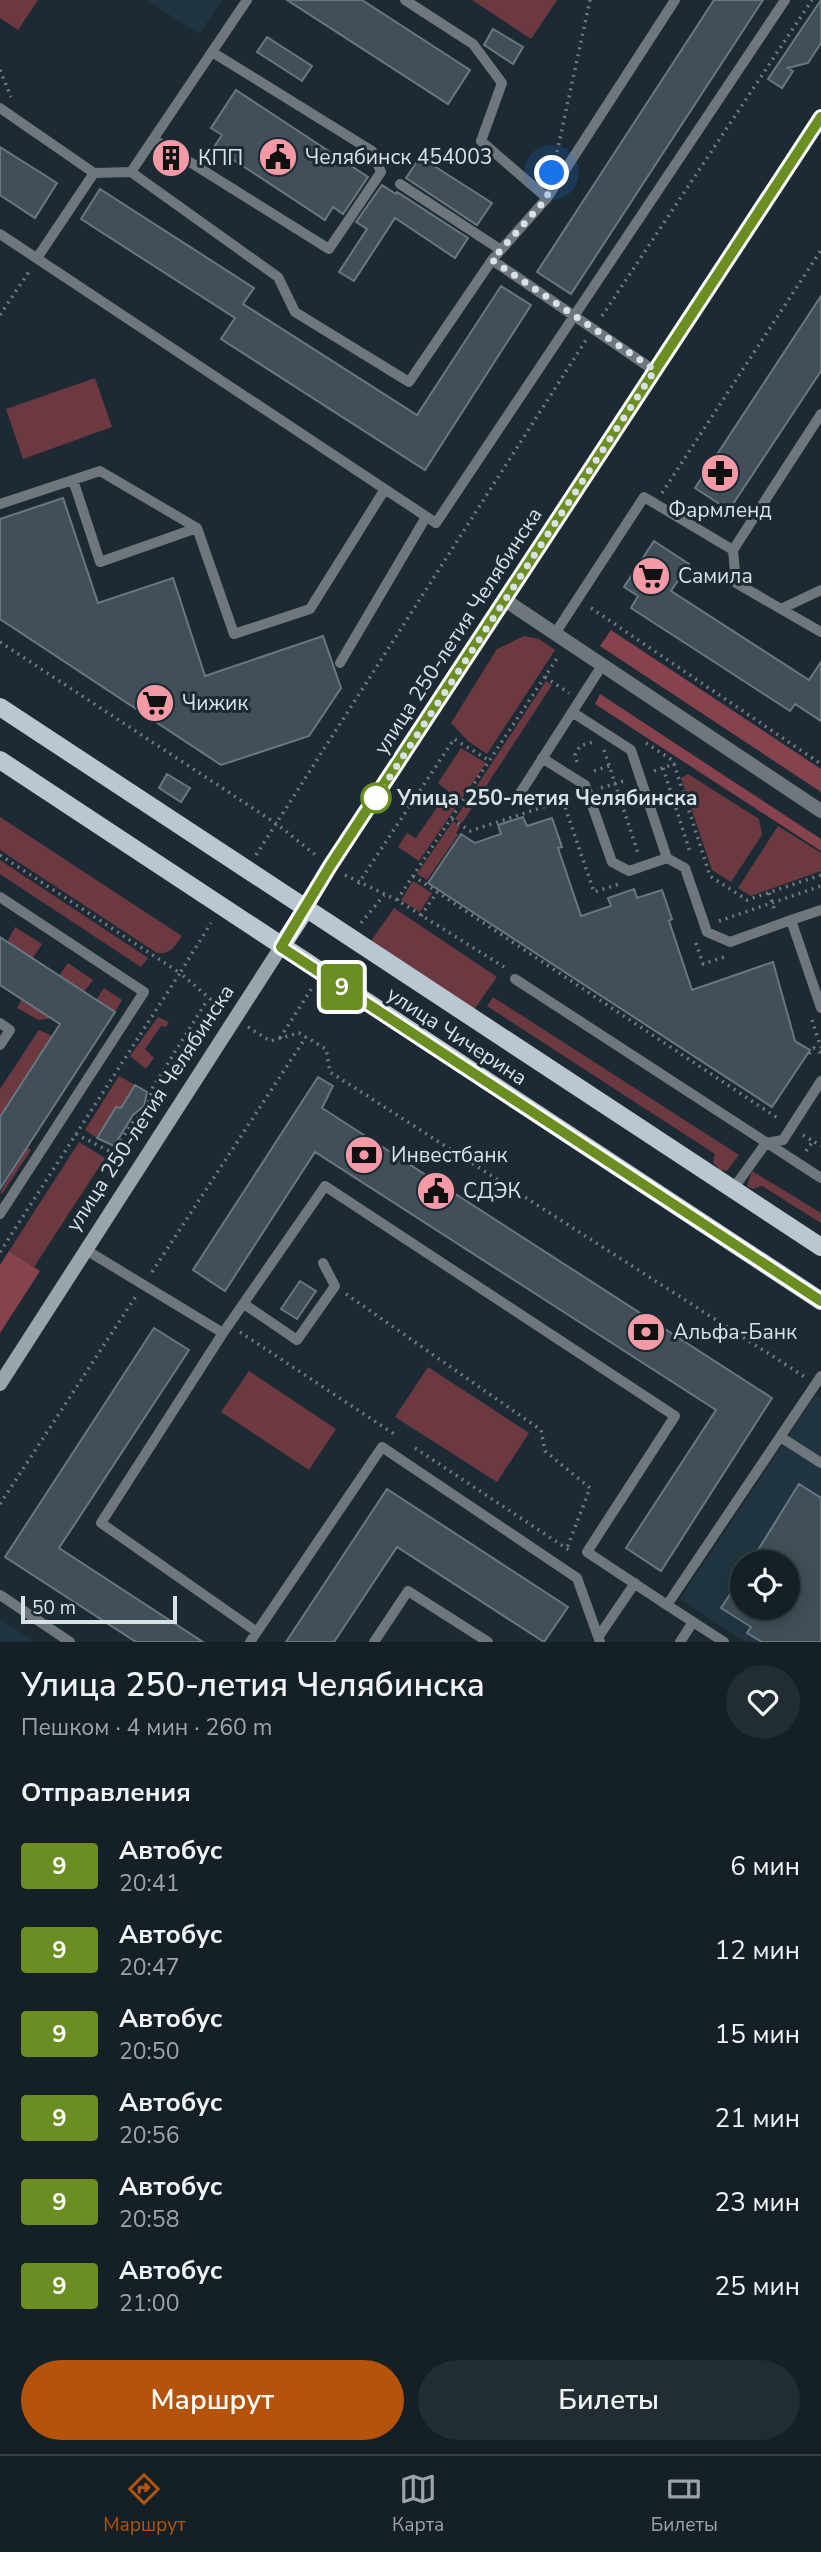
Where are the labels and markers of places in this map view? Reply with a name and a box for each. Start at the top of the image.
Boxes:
public building icon: Челябинск 454003 [257,136,299,178]
building icon: КПП [150,137,192,179]
place label: Челябинск 454003 [305,143,492,171]
place label: КПП [198,144,243,172]
pharmacy icon: Фармленд [699,452,741,494]
place label: Фармленд [668,496,772,524]
supermarket icon: Самила [630,555,672,597]
place label: Самила [678,562,753,590]
supermarket icon: Чижик [134,682,176,724]
place label: Чижик [182,689,249,717]
marker: Улица 250-летия Челябинска [361,783,391,813]
place label: Улица 250-летия Челябинска [396,784,698,812]
bank icon: Инвестбанк [343,1134,385,1176]
place label: Инвестбанк [391,1141,509,1169]
public building icon: СДЭК [415,1170,457,1212]
place label: СДЭК [463,1177,522,1205]
bank icon: Альфа-Банк [625,1311,667,1353]
place label: Альфа-Банк [673,1318,798,1346]

